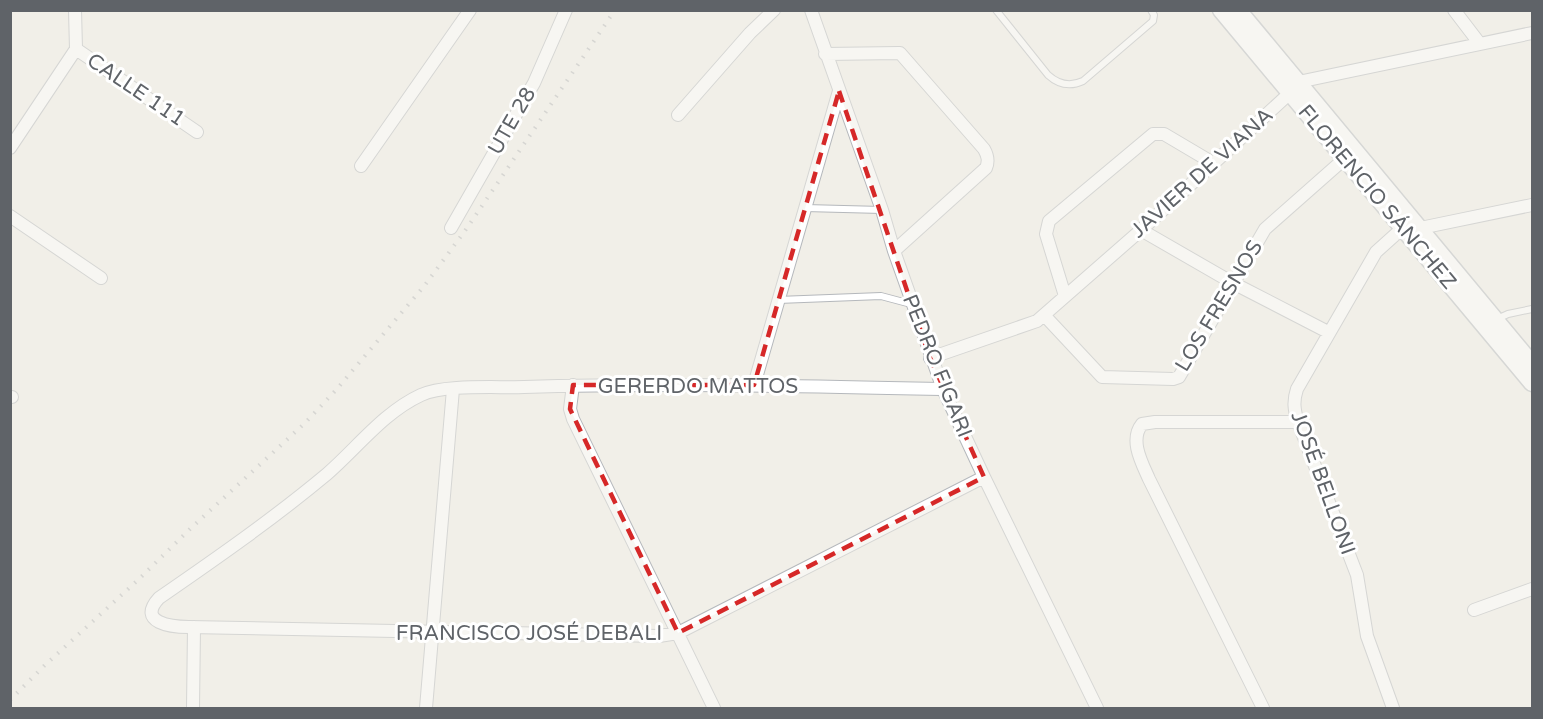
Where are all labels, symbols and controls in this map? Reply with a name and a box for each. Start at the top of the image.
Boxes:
street label: CALLE 111 [82,48,190,132]
street label: UTE 28 [483,83,541,159]
street label: FLORENCIO SÁNCHEZ [1293,100,1461,294]
street label: JAVIER DE VIANA [1126,103,1278,243]
street label: LOS FRESNOS [1170,236,1268,376]
street label: PEDRO FIGARI [897,291,977,441]
street label: GERERDO MATTOS [598,374,798,399]
street label: JOSÉ BELLONI [1285,408,1361,558]
street label: FRANCISCO JOSÉ DEBALI [396,621,662,646]

